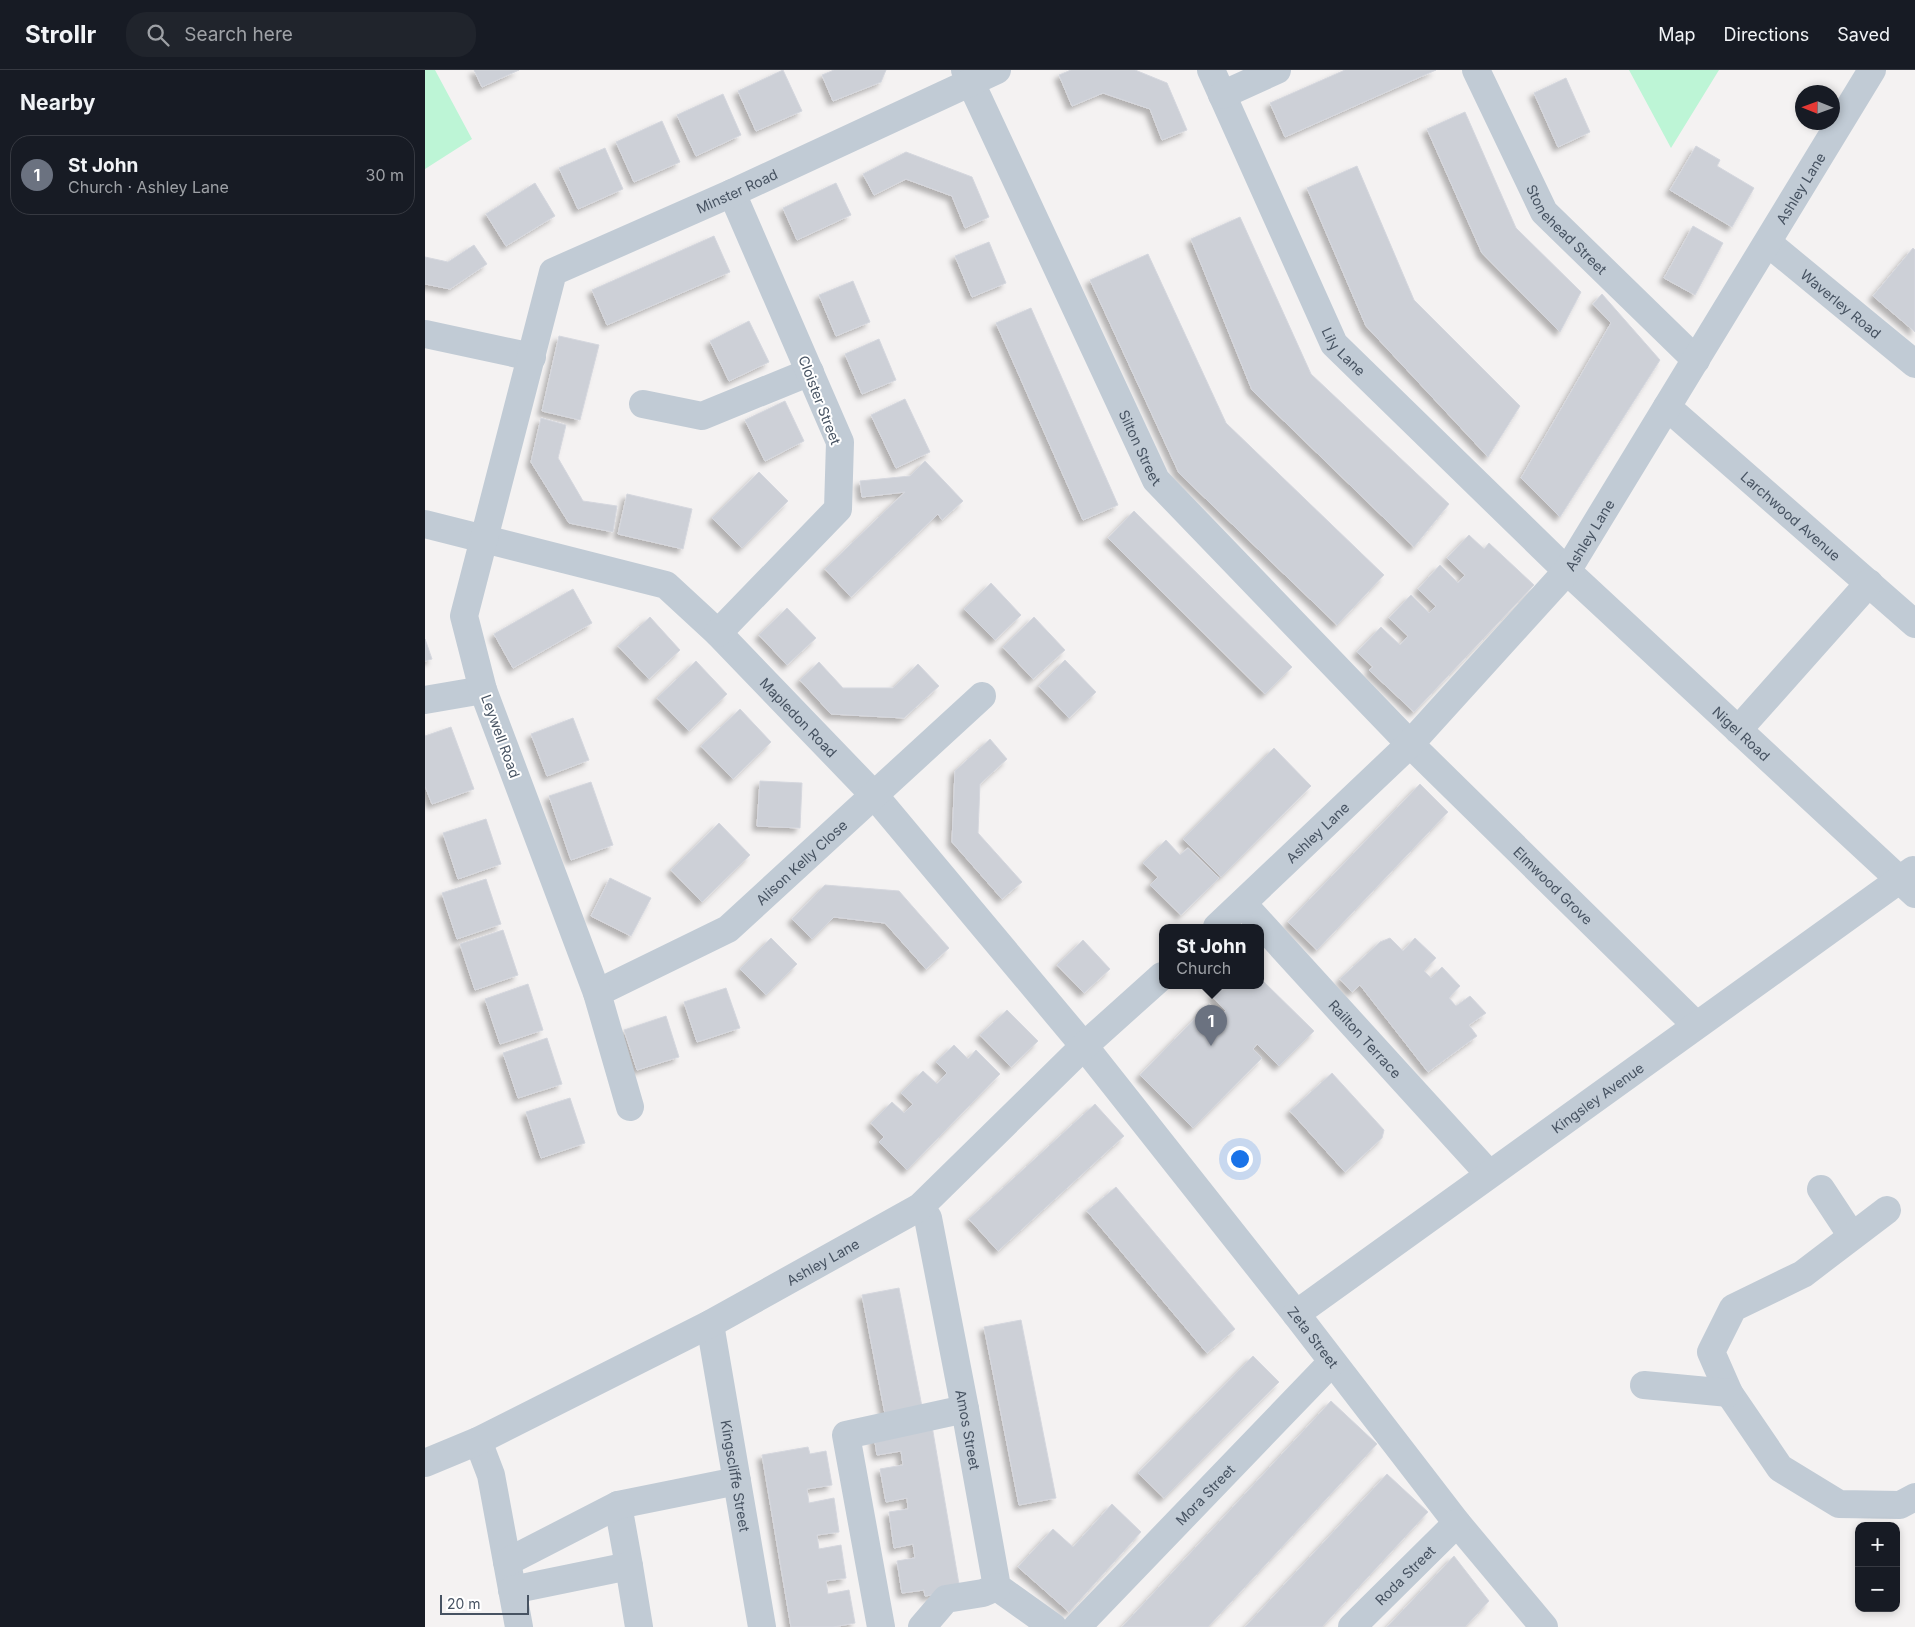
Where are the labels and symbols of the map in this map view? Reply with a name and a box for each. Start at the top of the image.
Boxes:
north arrow [1795,85,1840,130]
street label: Ashley Lane [1772,149,1828,227]
street label: Minster Road [693,165,780,216]
street label: Stonehead Street [1523,181,1611,278]
street label: Waverley Road [1798,265,1885,341]
street label: Lily Lane [1319,324,1369,379]
street label: Cloister Street [795,353,845,447]
street label: Silton Street [1116,407,1165,489]
street label: Larchwood Avenue [1738,467,1845,564]
street label: Ashley Lane [1561,496,1617,574]
street label: Mapledon Road [757,674,841,760]
street label: Leywell Road [478,692,524,780]
street label: Nigel Road [1710,702,1774,764]
street label: Ashley Lane [1282,798,1352,866]
street label: Alison Kelly Close [752,816,850,908]
street label: Elmwood Grove [1511,843,1597,928]
street label: Railton Terrace [1326,996,1405,1081]
pin: 1 [1195,1005,1227,1046]
street label: Kingsley Avenue [1548,1058,1647,1136]
your location [1227,1146,1253,1172]
street label: Ashley Lane [783,1234,862,1288]
street label: Zeta Street [1285,1303,1343,1371]
street label: Amos Street [953,1388,984,1471]
street label: Kingscliffe Street [718,1419,754,1533]
street label: Mora Street [1172,1460,1238,1528]
street label: Roda Street [1371,1541,1438,1608]
scale bar [440,1592,529,1615]

